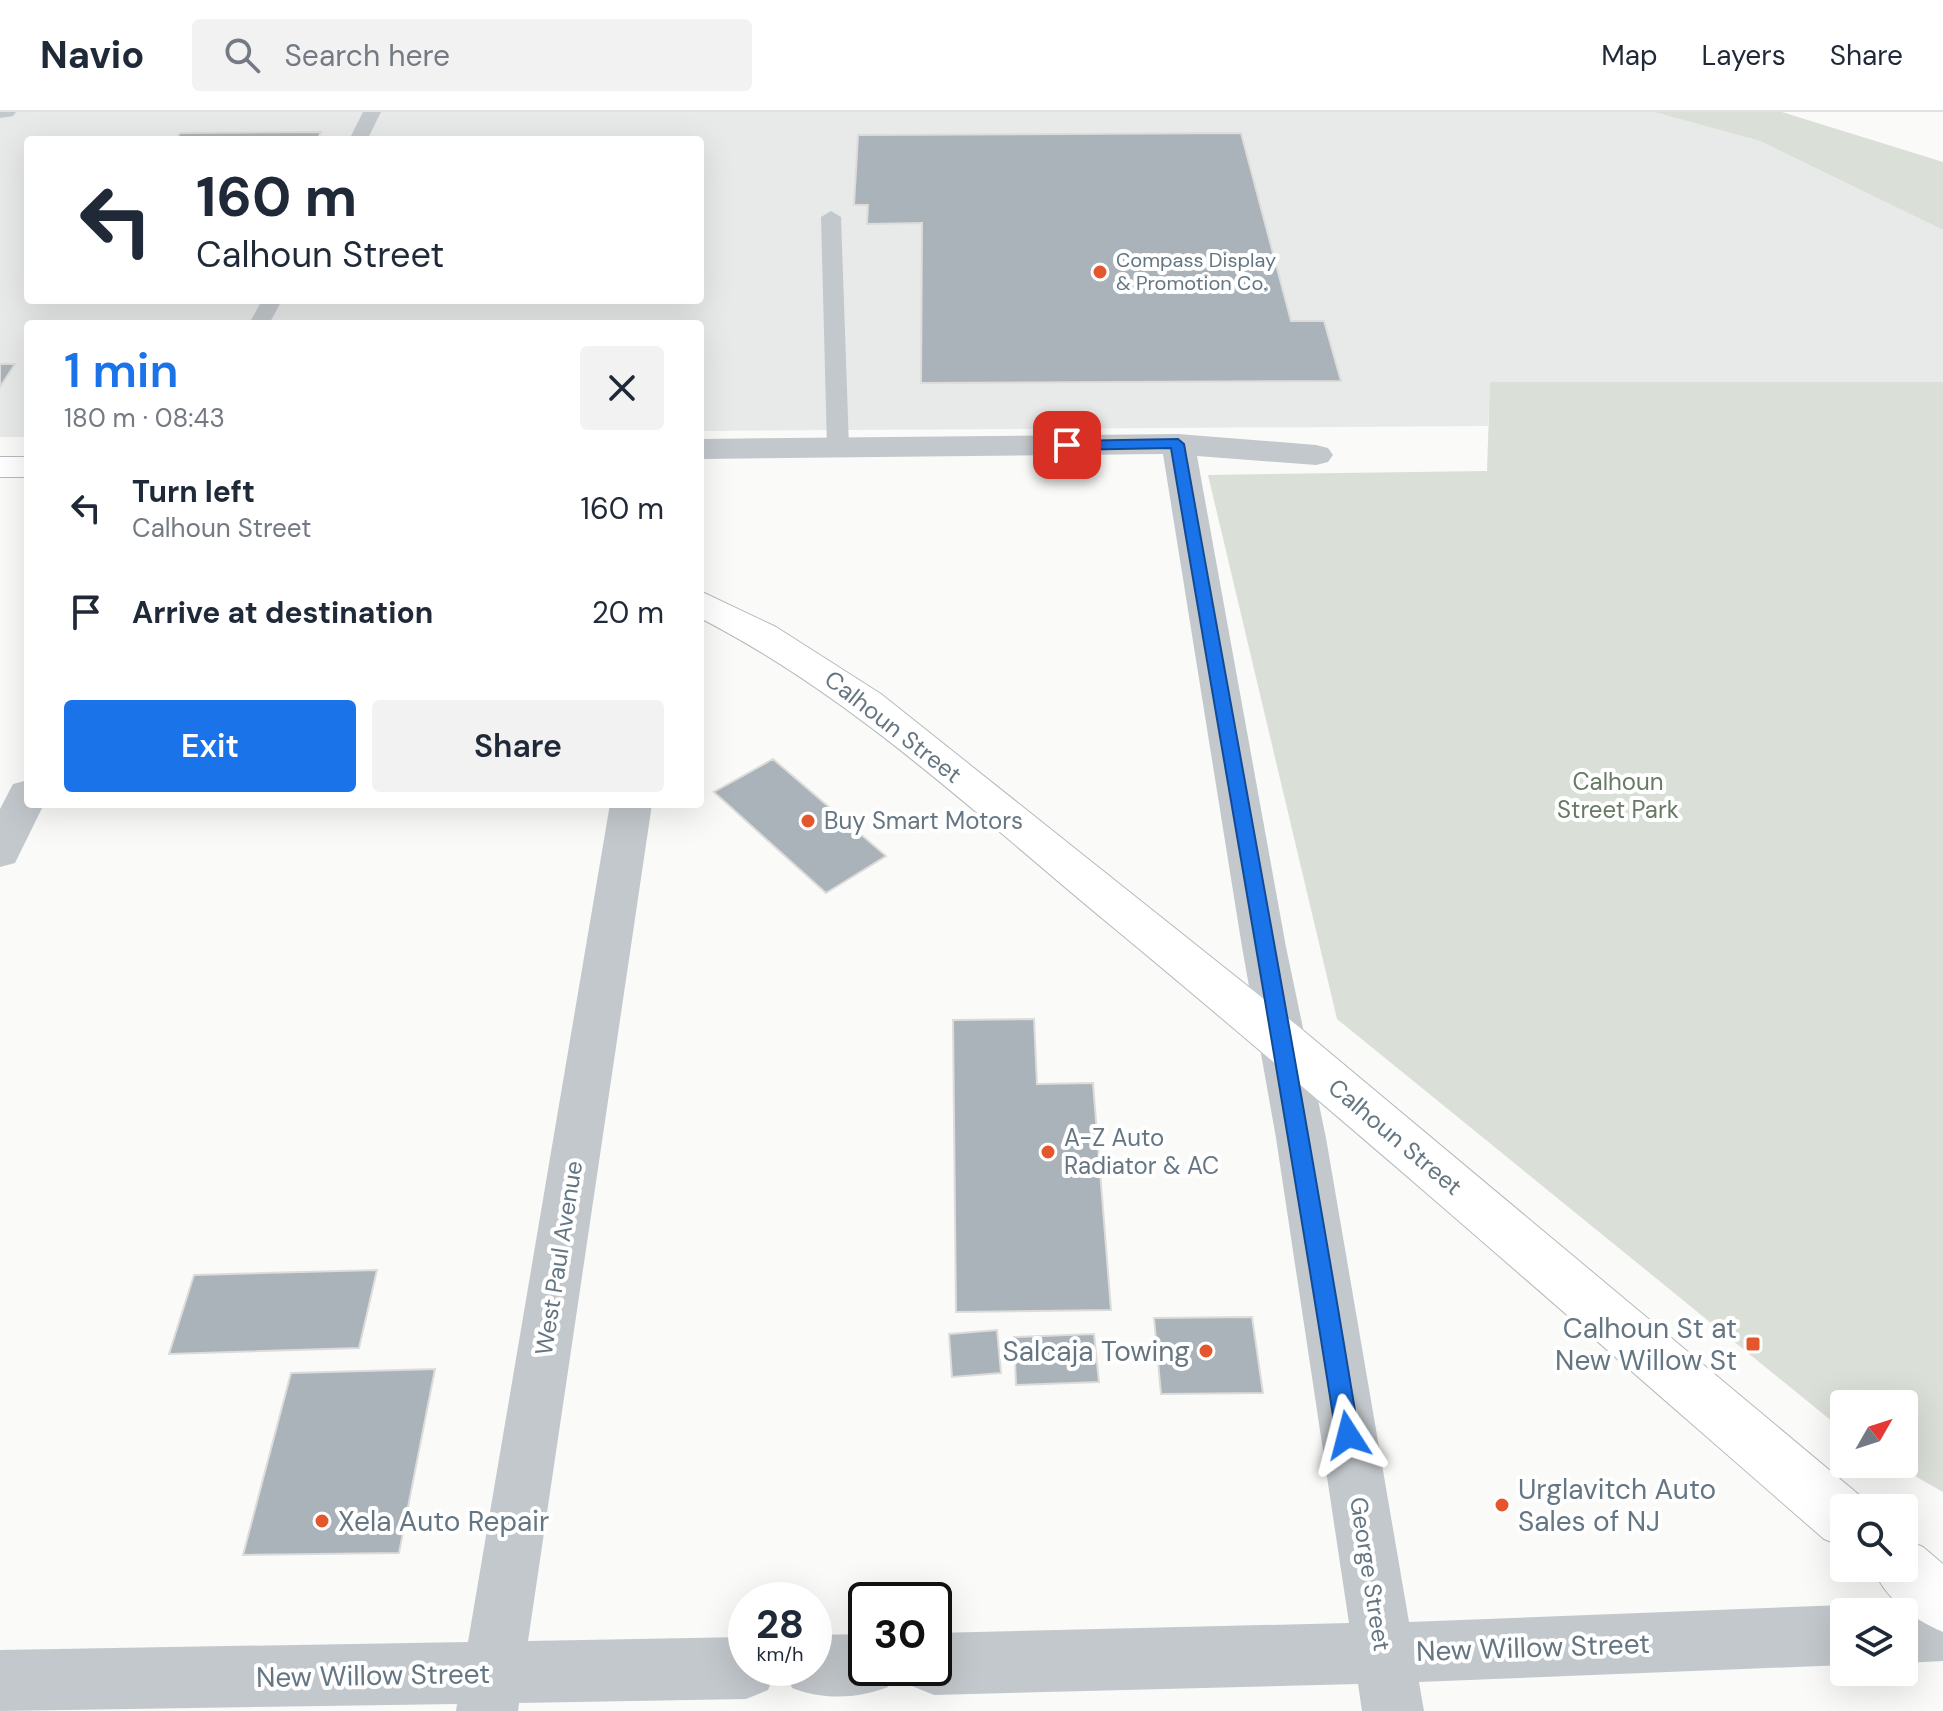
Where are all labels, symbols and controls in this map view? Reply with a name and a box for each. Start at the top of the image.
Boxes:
search box [192,19,752,91]
text: Navio [40,30,144,80]
icon: search [220,33,264,77]
text: Search here [284,36,450,75]
text: Map [1601,37,1658,74]
text: Layers [1702,37,1786,74]
text: Share [1830,37,1903,74]
text: 160 m [196,160,357,233]
icon: left [64,168,168,272]
text: Calhoun Street [196,231,444,278]
place label: Compass Display & Promotion Co. [1116,247,1276,296]
marker: Compass Display & Promotion Co. [1091,263,1109,281]
text: 1 min [64,339,179,402]
button: close [580,346,664,430]
text: 180 m · 08:43 [64,401,225,435]
pin [1033,411,1101,479]
icon: arrive [1045,423,1089,467]
text: Turn left [132,472,255,511]
icon: left [64,486,108,530]
text: 160 m [581,489,664,528]
text: Calhoun Street [132,511,311,545]
icon: arrive [64,590,108,634]
text: Arrive at destination [132,593,433,632]
text: 20 m [592,593,664,632]
street label: Calhoun Street [819,663,968,790]
button: Exit [64,700,356,792]
button: Share [372,700,664,792]
park label: Calhoun Street Park [1557,766,1679,825]
place label: Buy Smart Motors [824,805,1023,836]
marker: Buy Smart Motors [799,812,817,830]
street label: Calhoun Street [1322,1072,1469,1202]
place label: A-Z Auto Radiator & AC [1064,1122,1219,1181]
marker: A-Z Auto Radiator & AC [1039,1143,1057,1161]
street label: West Paul Avenue [528,1158,589,1357]
place label: Calhoun St at New Willow St [1555,1310,1737,1379]
place label: Salcaja Towing [1003,1333,1190,1370]
marker: Calhoun St at New Willow St [1744,1335,1762,1353]
marker: Salcaja Towing [1197,1342,1215,1360]
north arrow [1830,1390,1918,1478]
map controls [1830,1390,1918,1686]
position arrow [1306,1393,1390,1477]
place label: Urglavitch Auto Sales of NJ [1518,1471,1716,1540]
button: search [1830,1494,1918,1582]
street label: George Street [1343,1495,1398,1653]
marker: Urglavitch Auto Sales of NJ [1493,1496,1511,1514]
place label: Xela Auto Repair [338,1503,549,1540]
marker: Xela Auto Repair [313,1512,331,1530]
speed limit sign: 30 [848,1582,952,1686]
text: 28 [756,1598,804,1650]
button: layers [1830,1598,1918,1686]
street label: New Willow Street [1415,1625,1651,1670]
text: km/h [756,1641,804,1667]
street label: New Willow Street [256,1655,490,1696]

